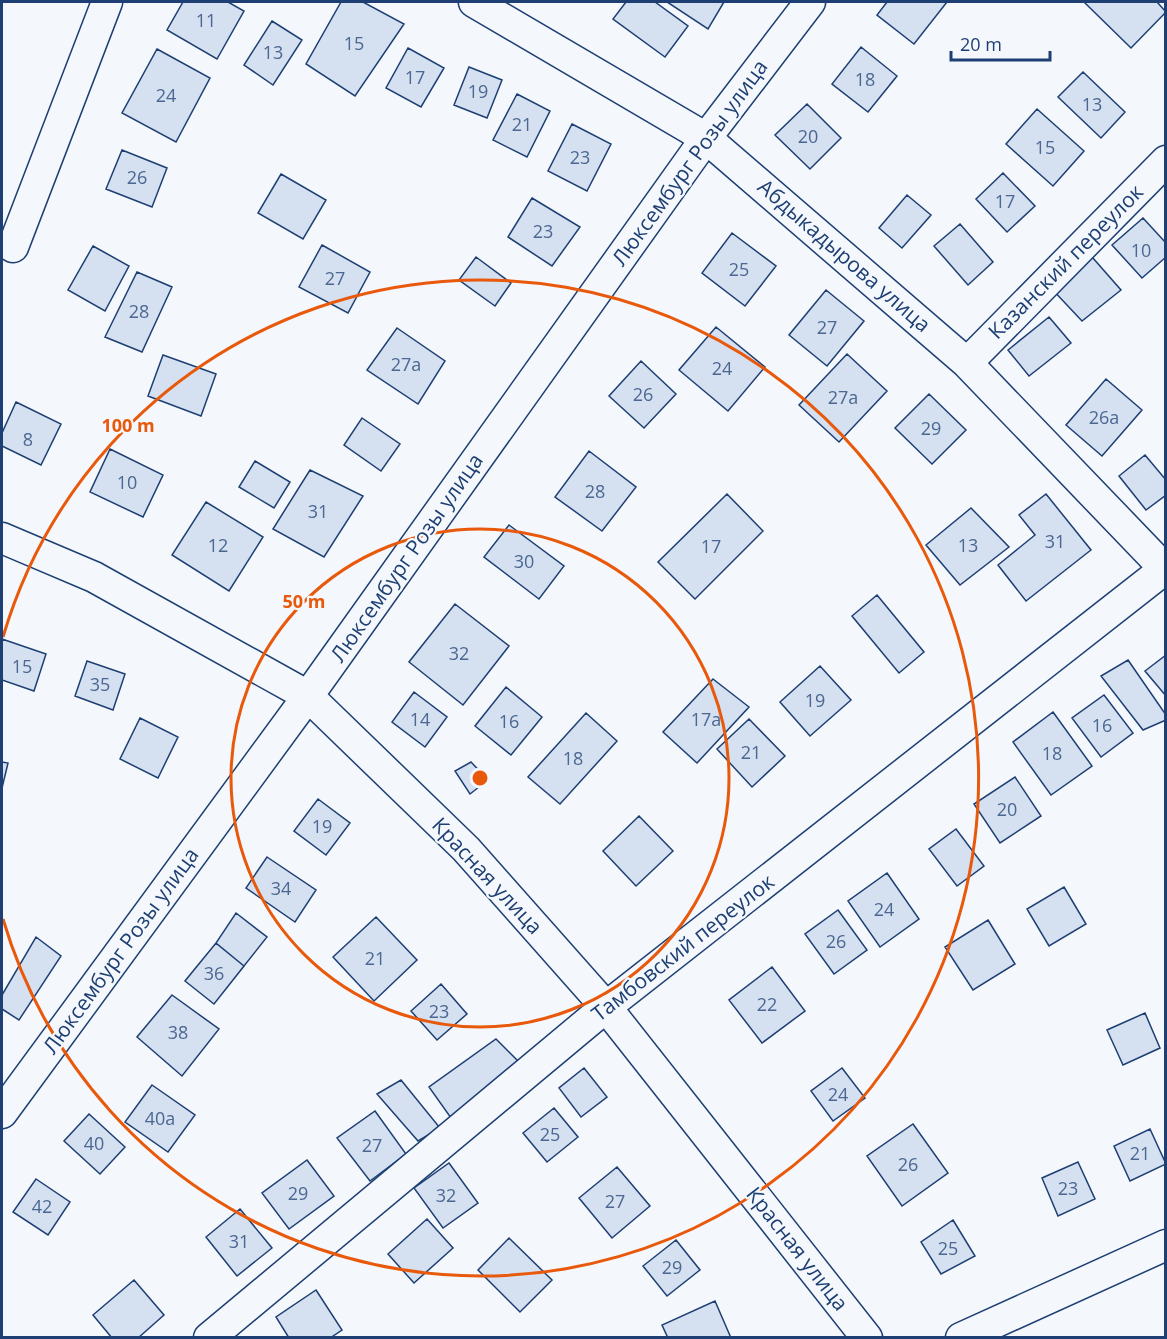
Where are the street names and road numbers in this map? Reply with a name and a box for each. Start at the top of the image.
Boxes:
street label: Люксембург Розы улица [605,54,774,271]
street label: Абдыкадырова улица [752,172,937,338]
street label: Казанский переулок [982,178,1149,345]
street label: Люксембург Розы улица [323,448,489,667]
street label: Красная улица [426,811,549,940]
street label: Люксембург Розы улица [36,842,205,1059]
street label: Тамбовский переулок [585,867,780,1027]
street label: Красная улица [741,1181,855,1316]

